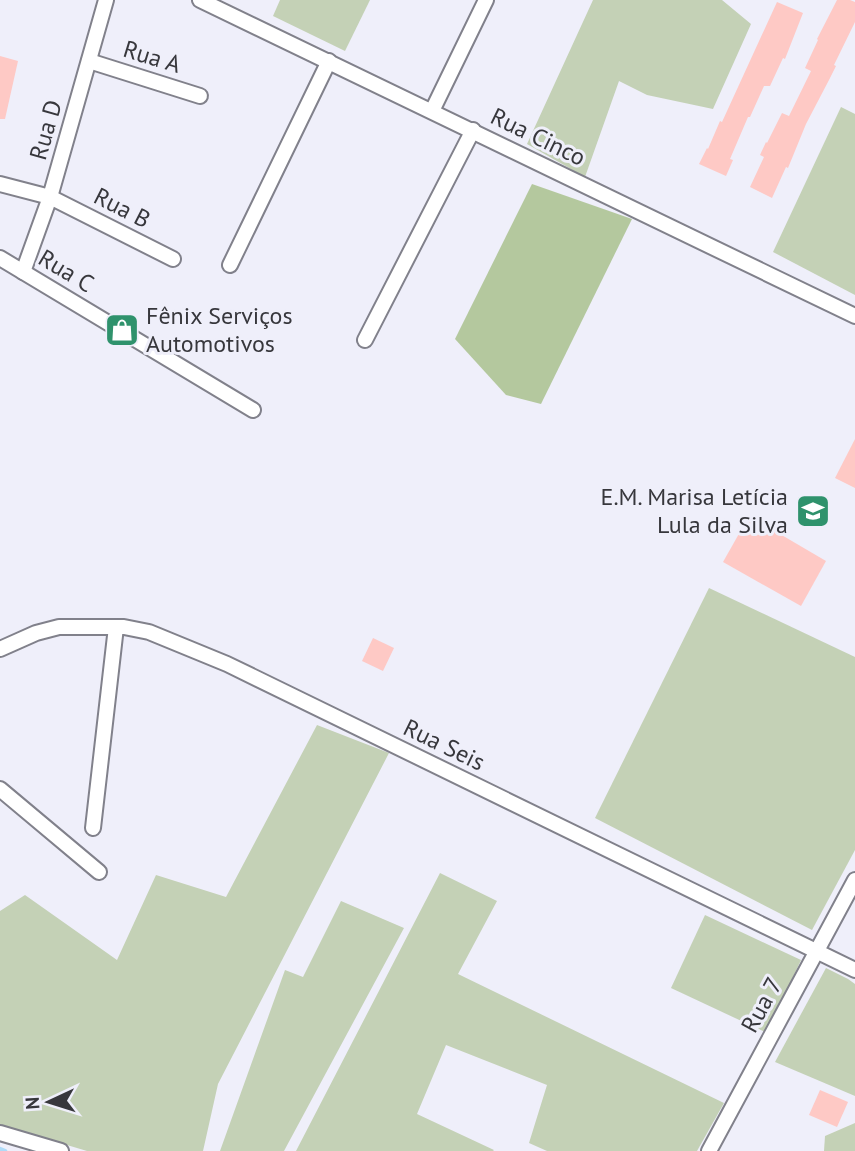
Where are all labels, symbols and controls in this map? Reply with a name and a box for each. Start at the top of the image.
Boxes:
street label: Rua A [120,33,185,80]
street label: Rua D [22,96,69,163]
street label: Rua Cinco [486,100,591,173]
street label: Rua B [89,180,156,235]
street label: Rua C [33,242,100,299]
place label: Fênix Serviços Automotivos [146,300,293,359]
shop icon: Fênix Serviços Automotivos [103,311,141,349]
place label: E.M. Marisa Letícia Lula da Silva [601,481,788,540]
school or university icon: E.M. Marisa Letícia Lula da Silva [794,492,832,530]
street label: Rua Seis [398,712,490,777]
street label: Rua 7 [734,972,789,1038]
north arrow [14,1067,84,1137]
text: N [20,1096,44,1110]

